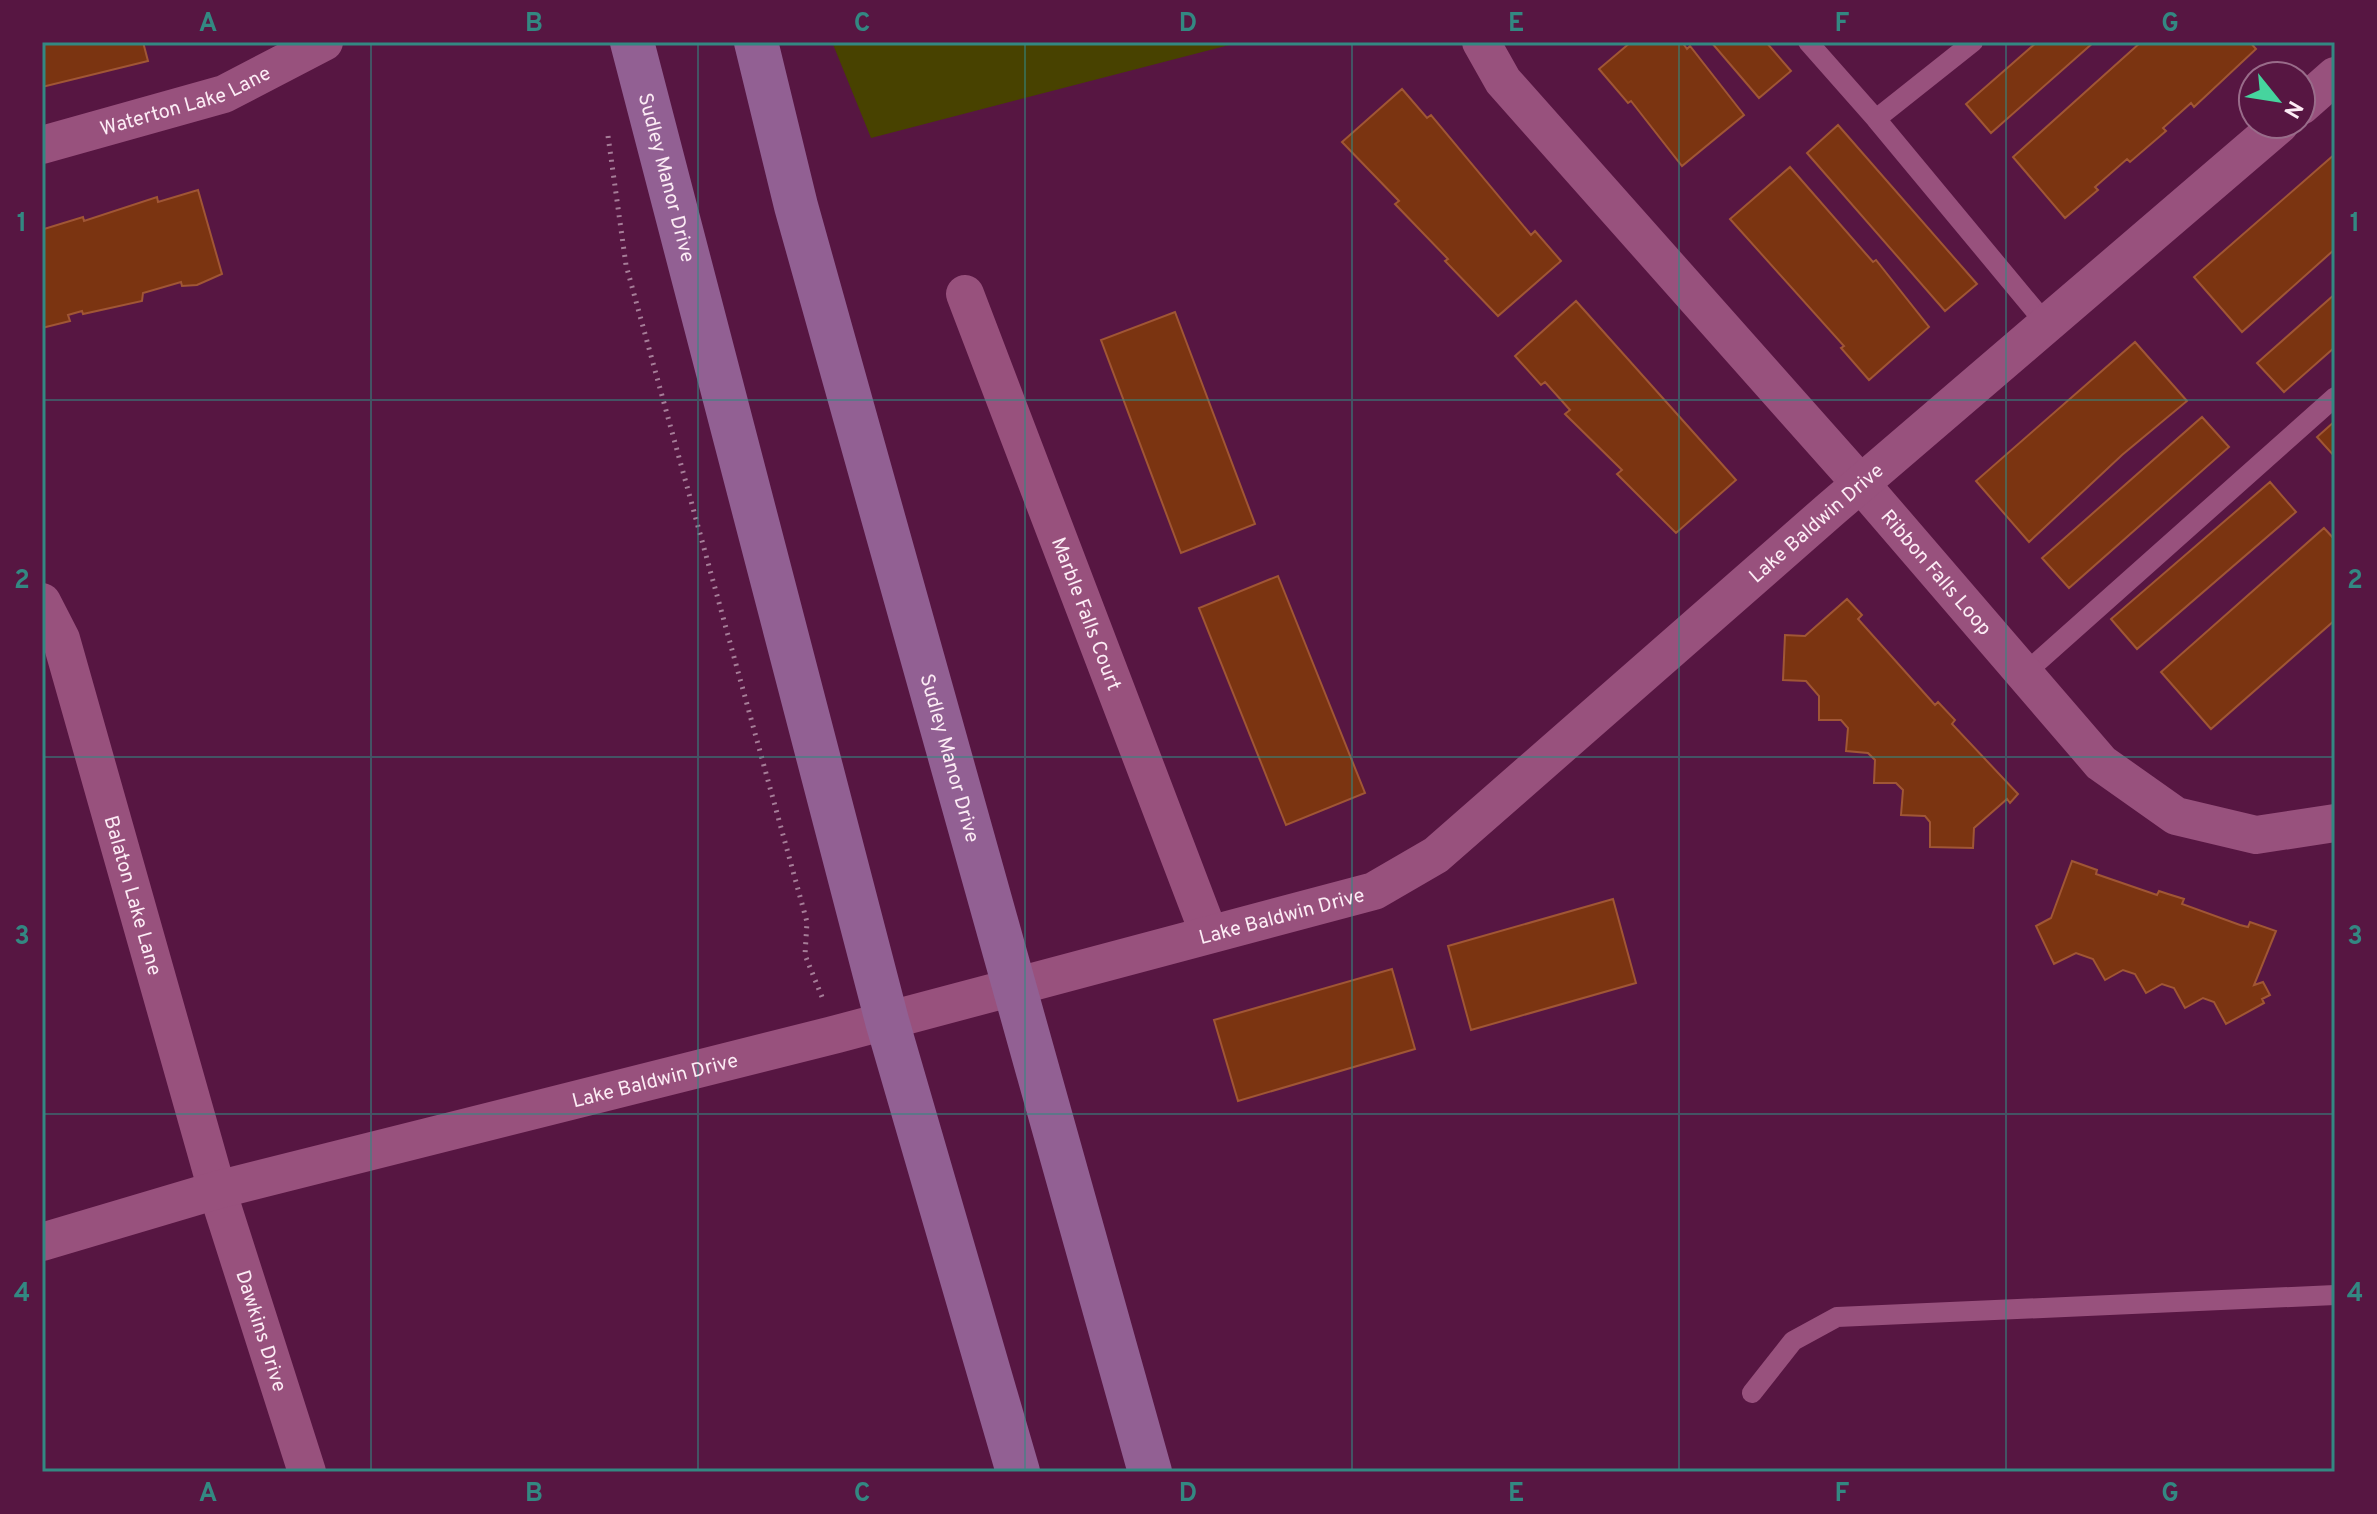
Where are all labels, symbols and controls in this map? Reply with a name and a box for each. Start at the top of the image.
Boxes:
text: A [199,8,217,41]
text: B [525,8,543,41]
text: C [854,8,870,41]
text: D [1179,8,1197,41]
text: E [1508,8,1524,41]
text: F [1835,8,1850,41]
text: G [2161,8,2179,41]
north arrow [2237,60,2317,140]
street label: Waterton Lake Lane [97,61,276,143]
street label: Sudley Manor Drive [631,90,700,266]
text: N [2277,95,2308,122]
text: 1 [17,208,27,241]
text: 1 [2350,208,2360,241]
street label: Lake Baldwin Drive [1744,458,1890,590]
street label: Ribbon Falls Loop [1874,505,1997,642]
street label: Marble Falls Court [1044,534,1126,695]
text: 2 [14,565,30,598]
text: 2 [2347,565,2363,598]
street label: Sudley Manor Drive [912,671,984,846]
street label: Balaton Lake Lane [97,813,167,979]
street label: Lake Baldwin Drive [1196,883,1368,952]
text: 3 [14,921,30,954]
text: 3 [2347,921,2363,954]
street label: Lake Baldwin Drive [570,1048,741,1115]
street label: Dawkins Drive [228,1267,292,1396]
text: 4 [14,1278,30,1311]
text: 4 [2347,1278,2363,1311]
text: A [199,1478,217,1511]
text: B [525,1478,543,1511]
text: C [854,1478,870,1511]
text: D [1179,1478,1197,1511]
text: E [1508,1478,1524,1511]
text: F [1835,1478,1850,1511]
text: G [2161,1478,2179,1511]

